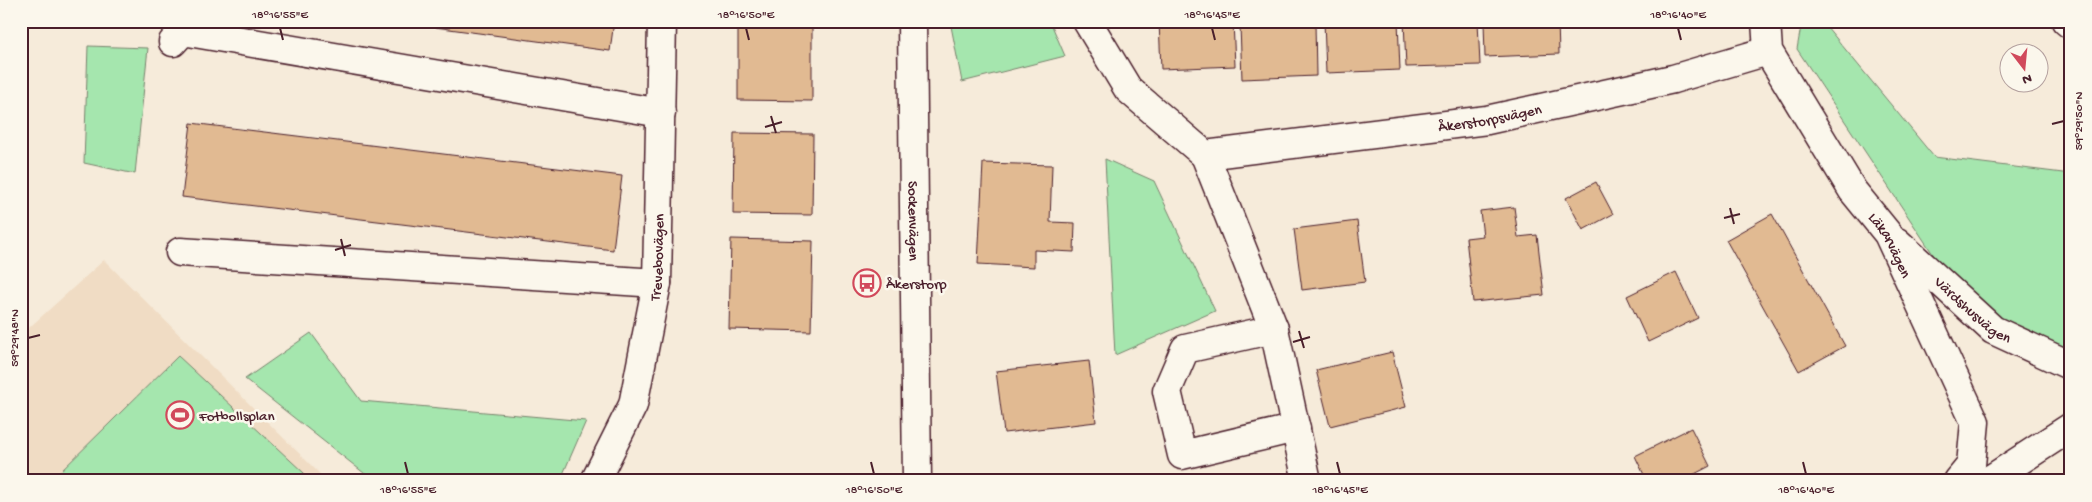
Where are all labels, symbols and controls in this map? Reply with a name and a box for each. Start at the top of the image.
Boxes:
text: 18°16'55"E [251,9,308,23]
text: 18°16'50"E [717,9,775,23]
text: 18°16'45"E [1183,9,1240,23]
text: 18°16'40"E [1649,9,1706,23]
north arrow [2000,42,2050,92]
text: N [2020,69,2034,88]
text: 59°29'50"N [2073,92,2087,150]
street label: Åkerstorpsvägen [1437,101,1543,137]
street label: Sockenvägen [903,181,922,261]
street label: Läkarvägen [1863,210,1914,281]
street label: Trevebovägen [646,214,669,304]
bus stop icon: Åkerstorp [852,268,882,298]
street label: Värdshusvägen [1929,273,2014,348]
place label: Åkerstorp [886,276,947,294]
text: 59°29'48"N [9,309,23,367]
sports icon: Fotbollsplan [165,400,195,430]
place label: Fotbollsplan [198,408,275,426]
text: 18°16'55"E [379,484,436,498]
text: 18°16'50"E [845,484,903,498]
text: 18°16'45"E [1311,484,1368,498]
text: 18°16'40"E [1777,484,1834,498]

